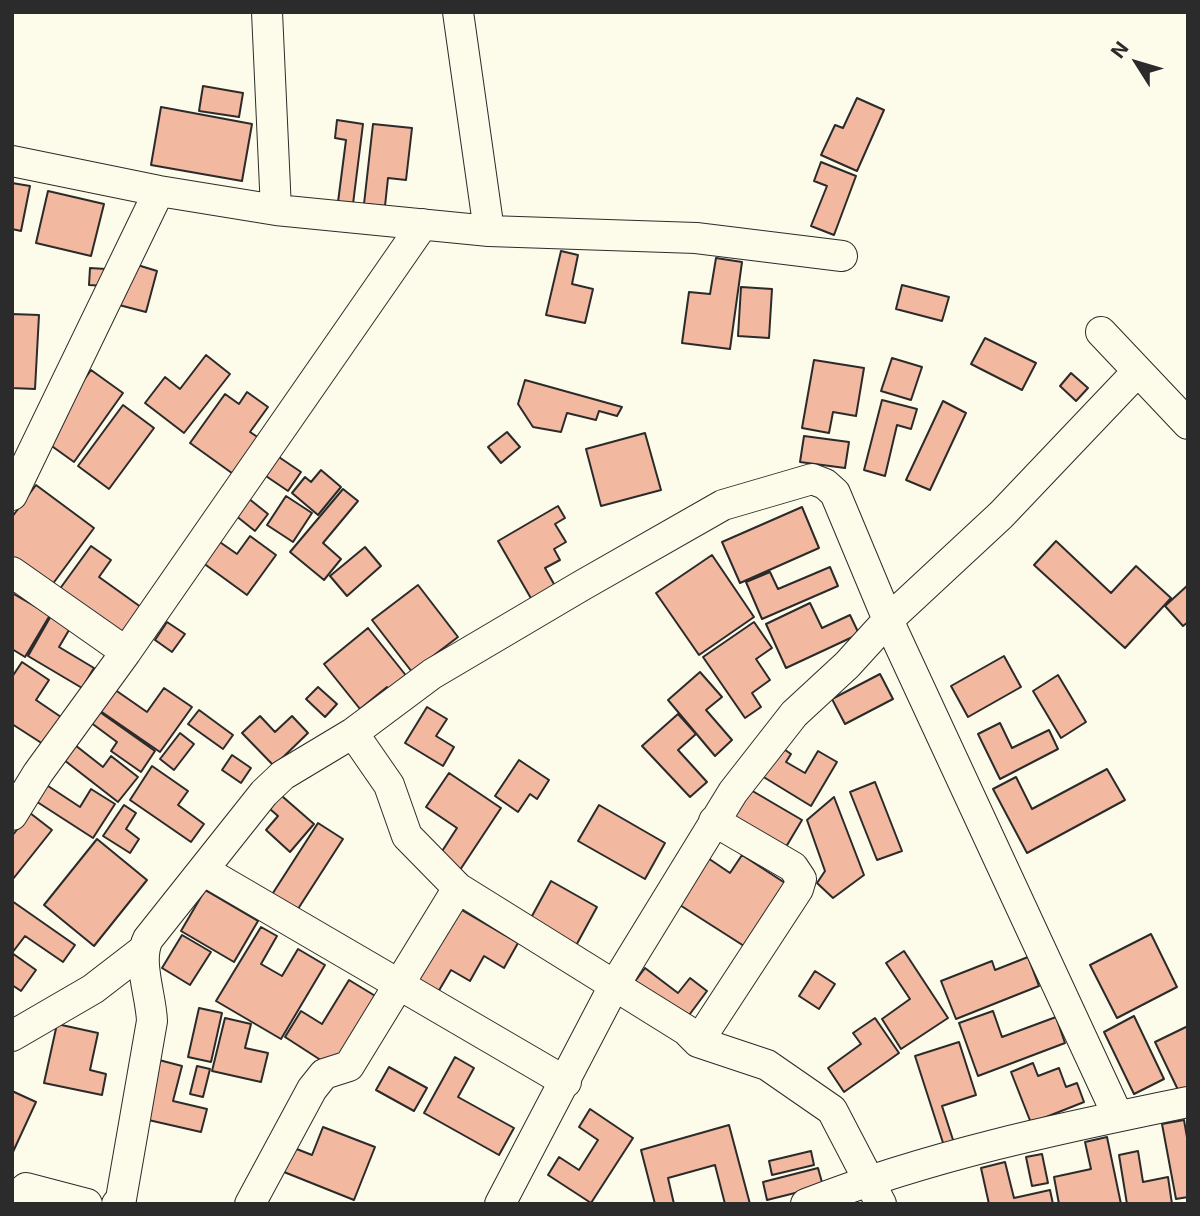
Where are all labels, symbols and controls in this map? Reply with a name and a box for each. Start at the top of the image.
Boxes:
north arrow [1102,28,1172,98]
text: N [1106,37,1133,63]

